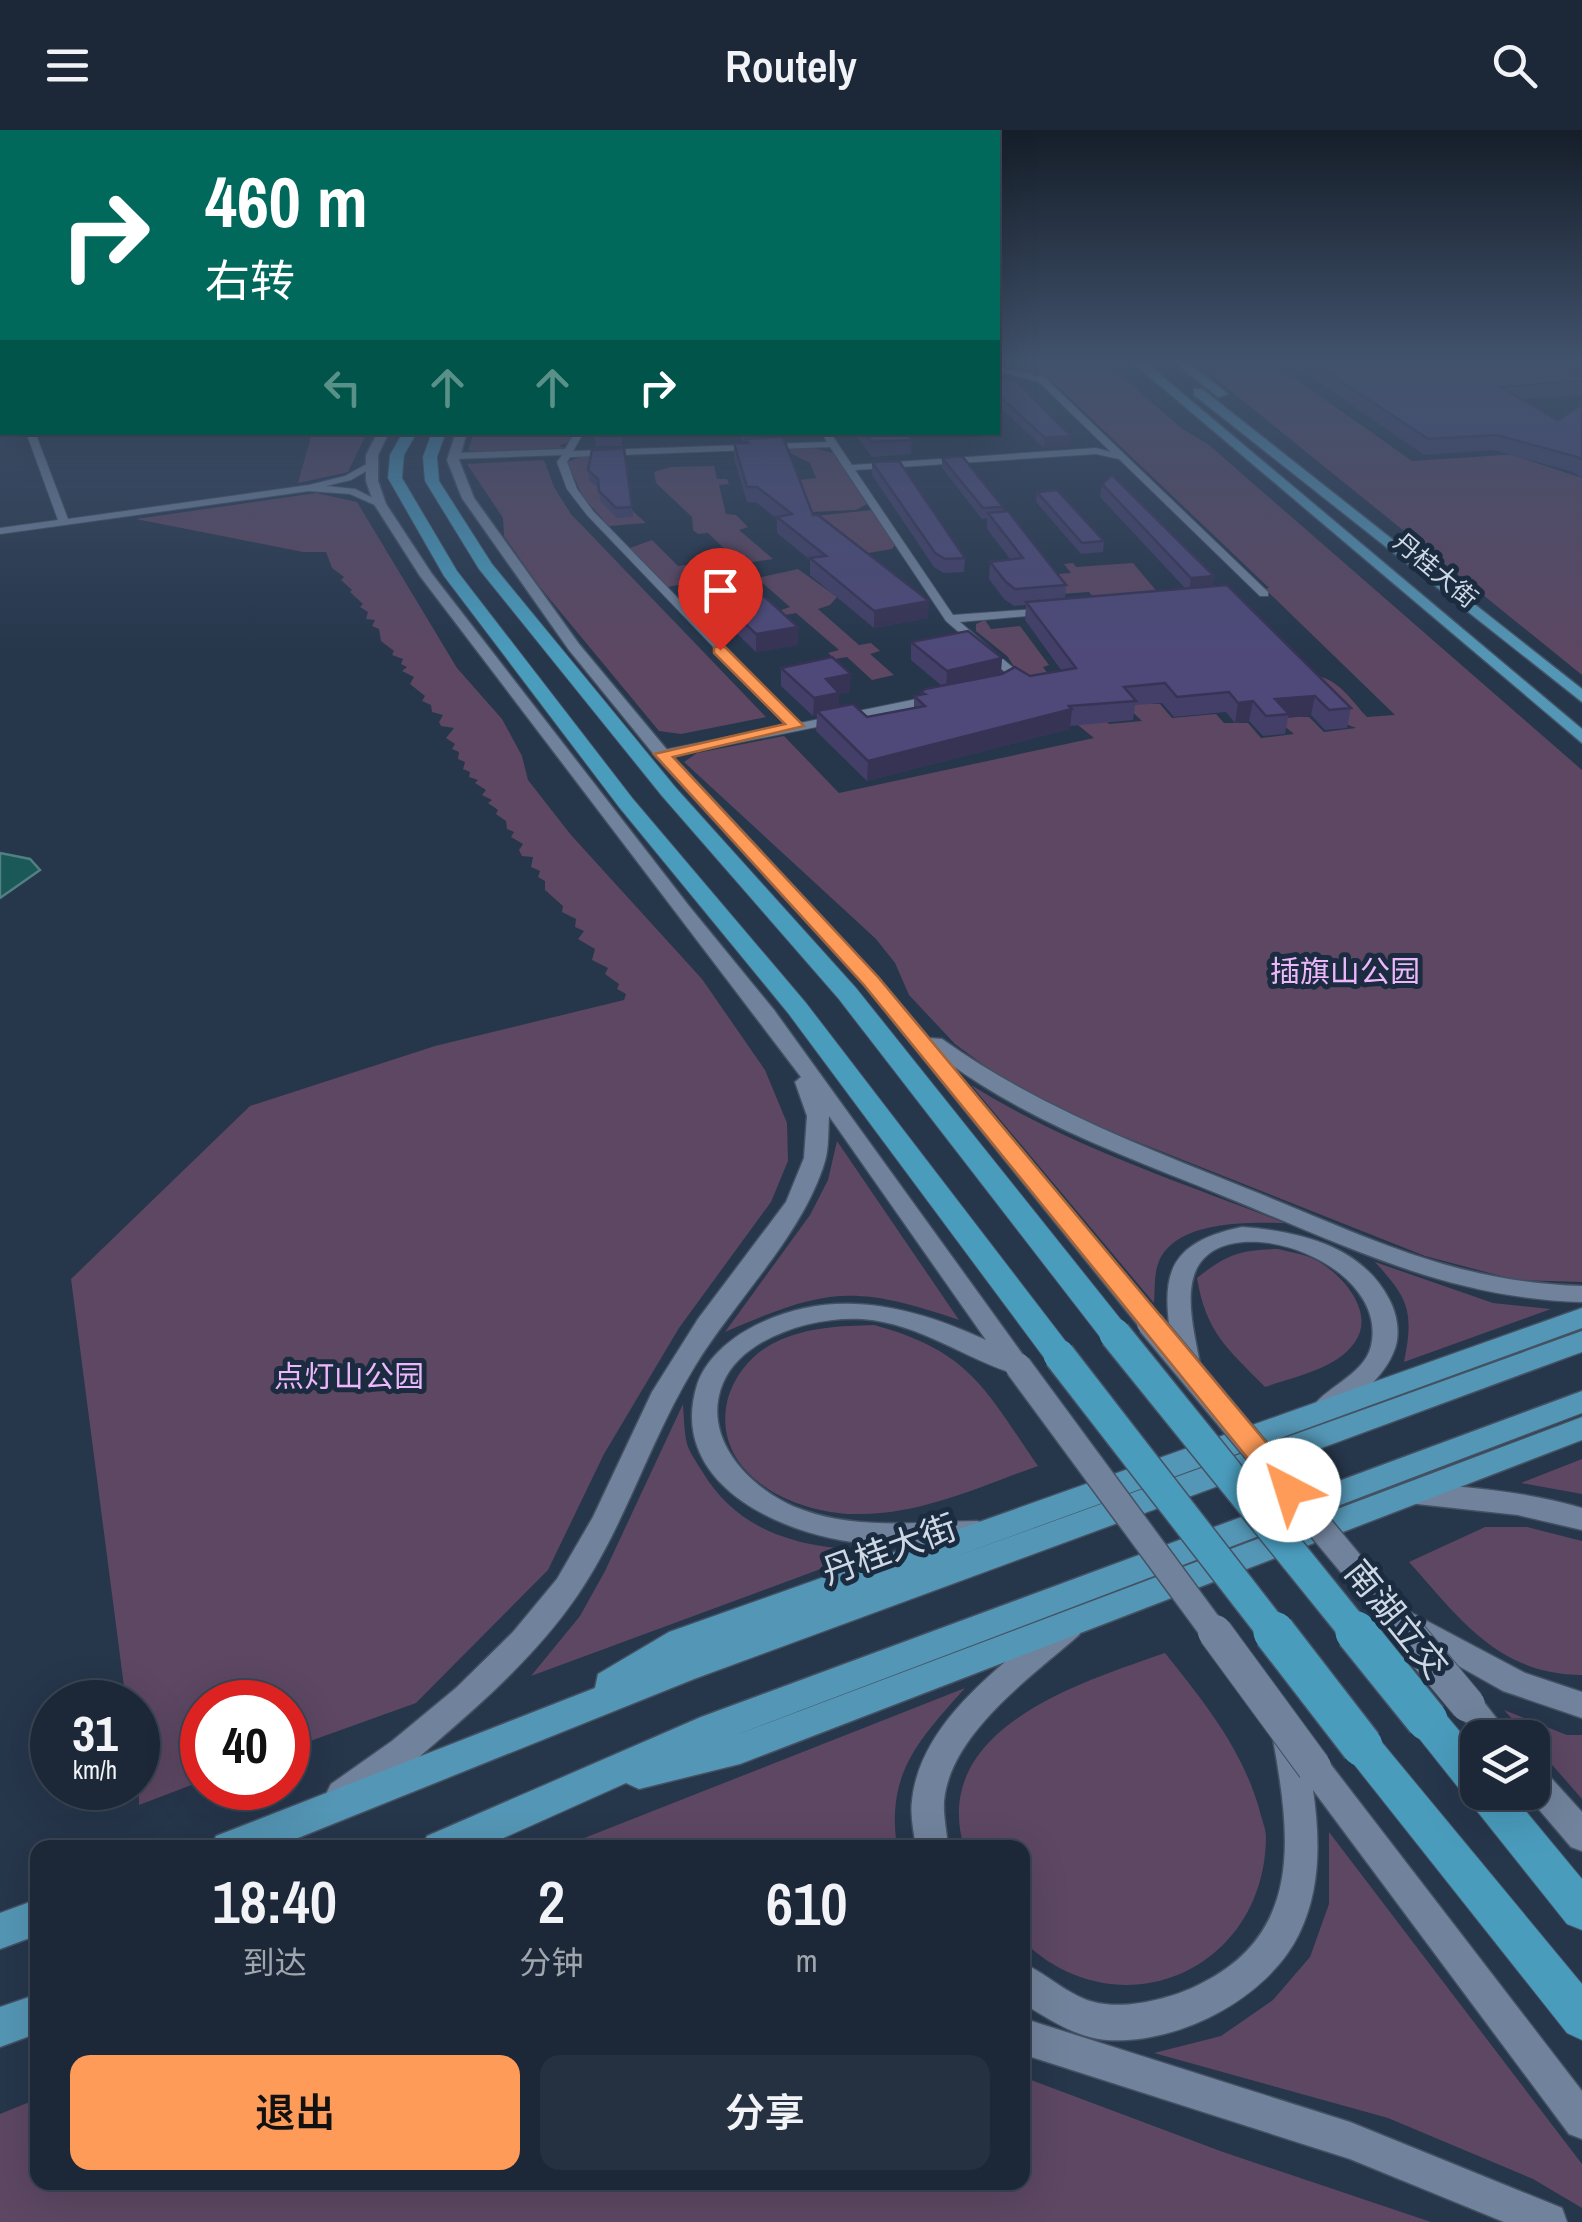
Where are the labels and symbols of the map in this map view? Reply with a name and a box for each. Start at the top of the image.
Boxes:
street label: 丹桂大街 [1387,525,1485,615]
pin [678,548,763,651]
park label: 插旗山公园 [1270,951,1420,991]
park label: 点灯山公园 [274,1356,424,1396]
position arrow [1237,1438,1341,1542]
street label: 丹桂大街 [815,1503,963,1595]
street label: 南湖立交 [1335,1550,1459,1688]
speed limit sign: 40 [180,1680,310,1810]

